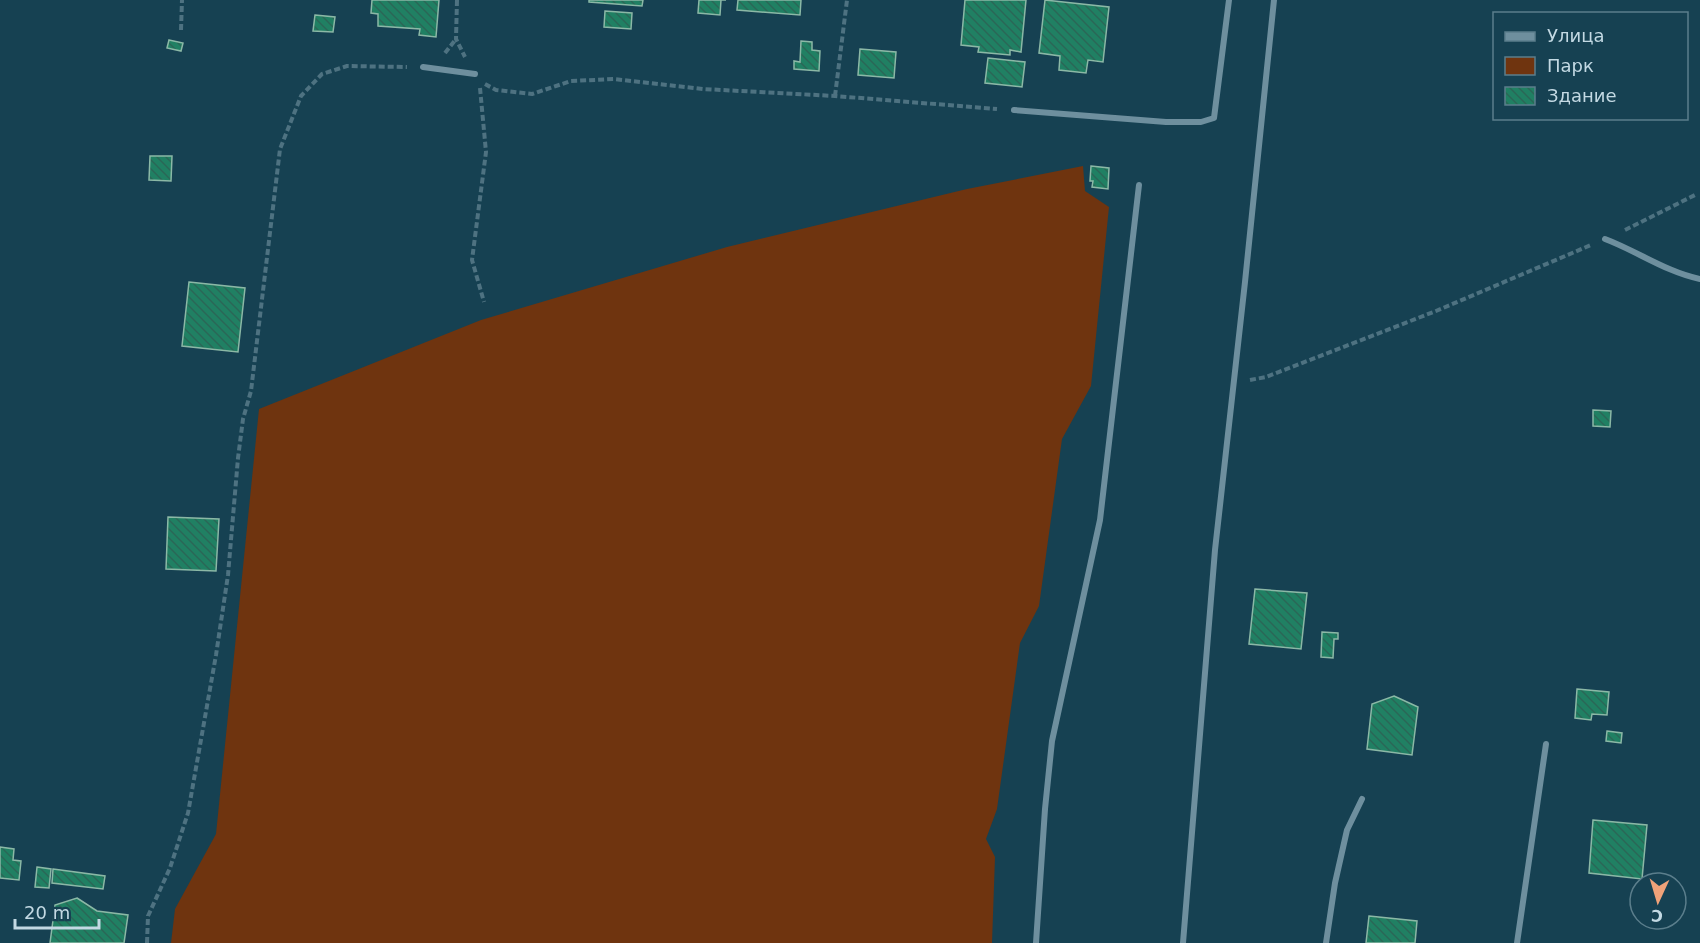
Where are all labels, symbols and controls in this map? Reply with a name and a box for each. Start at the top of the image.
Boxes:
legend [1493,12,1688,120]
text: Улица [1547,25,1604,46]
text: Парк [1547,55,1594,76]
text: Здание [1547,85,1617,106]
north arrow [1628,871,1688,931]
scale bar [15,892,99,930]
text: 20 m [24,902,70,923]
text: С [1650,906,1664,925]

